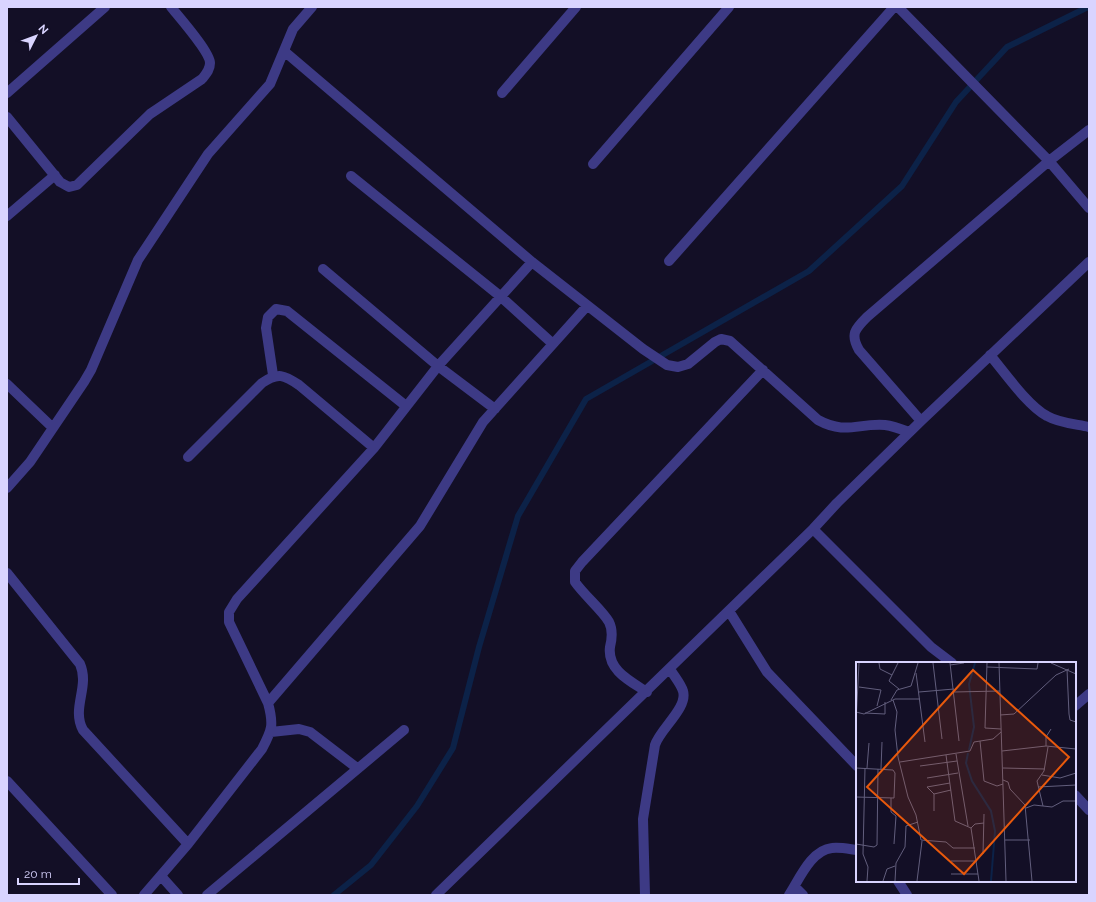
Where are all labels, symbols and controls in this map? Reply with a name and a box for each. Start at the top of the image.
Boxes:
north arrow [16,16,56,56]
text: N [35,22,51,37]
inset map [856,662,1076,882]
scale bar [18,860,79,886]
text: 20 m [24,867,52,881]

